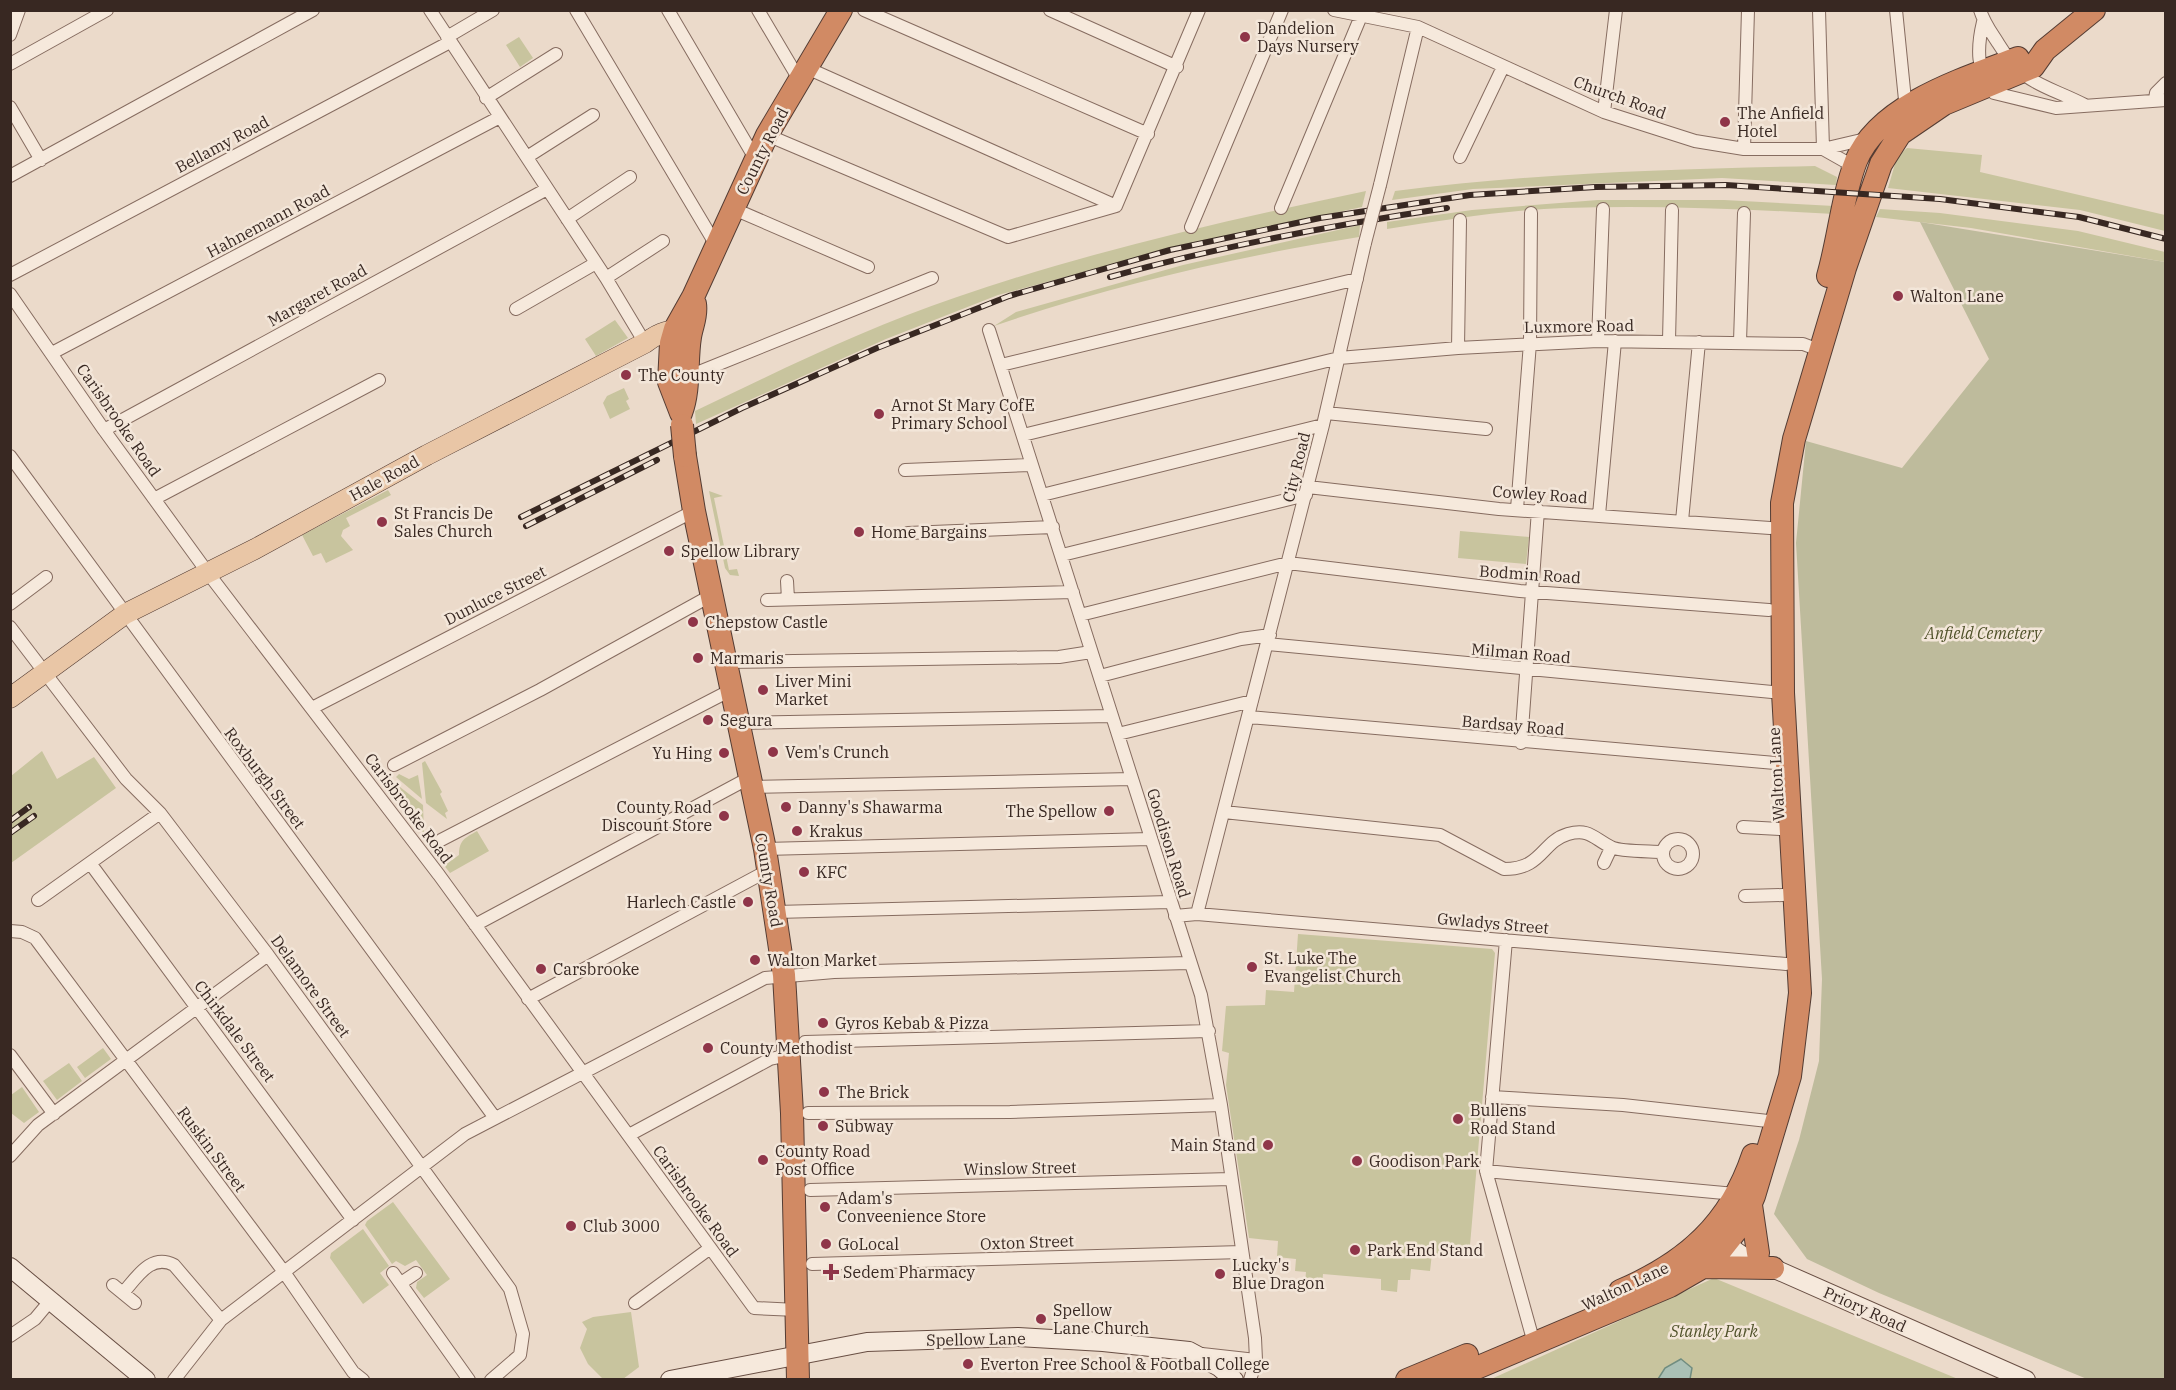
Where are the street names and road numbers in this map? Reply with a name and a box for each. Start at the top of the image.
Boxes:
street label: Church Road [1571,71,1669,123]
street label: County Road [731,104,793,198]
street label: Bellamy Road [172,111,272,177]
street label: Hahnemann Road [203,180,333,262]
street label: Margaret Road [264,259,370,330]
street label: Luxmore Road [1524,315,1634,337]
street label: Carisbrooke Road [73,360,166,481]
street label: City Road [1278,430,1314,504]
street label: Hale Road [346,451,423,505]
street label: Cowley Road [1492,481,1588,507]
street label: Bodmin Road [1478,560,1582,588]
street label: Dunluce Street [441,561,550,629]
street label: Milman Road [1470,639,1572,667]
street label: Bardsay Road [1461,711,1565,739]
street label: Roxburgh Street [220,723,310,833]
street label: Walton Lane [1764,727,1788,821]
street label: Carisbrooke Road [361,749,457,867]
street label: Goodison Road [1143,786,1195,900]
street label: County Road [751,831,787,929]
street label: Gwladys Street [1436,908,1550,938]
street label: Delamore Street [267,931,355,1042]
street label: Chirkdale Street [190,976,280,1086]
street label: Ruskin Street [173,1102,251,1196]
street label: Carisbrooke Road [649,1141,743,1261]
street label: Winslow Street [963,1157,1077,1179]
street label: Oxton Street [980,1230,1075,1254]
street label: Walton Lane [1578,1257,1672,1315]
street label: Priory Road [1820,1282,1910,1336]
street label: Spellow Lane [926,1328,1026,1350]

